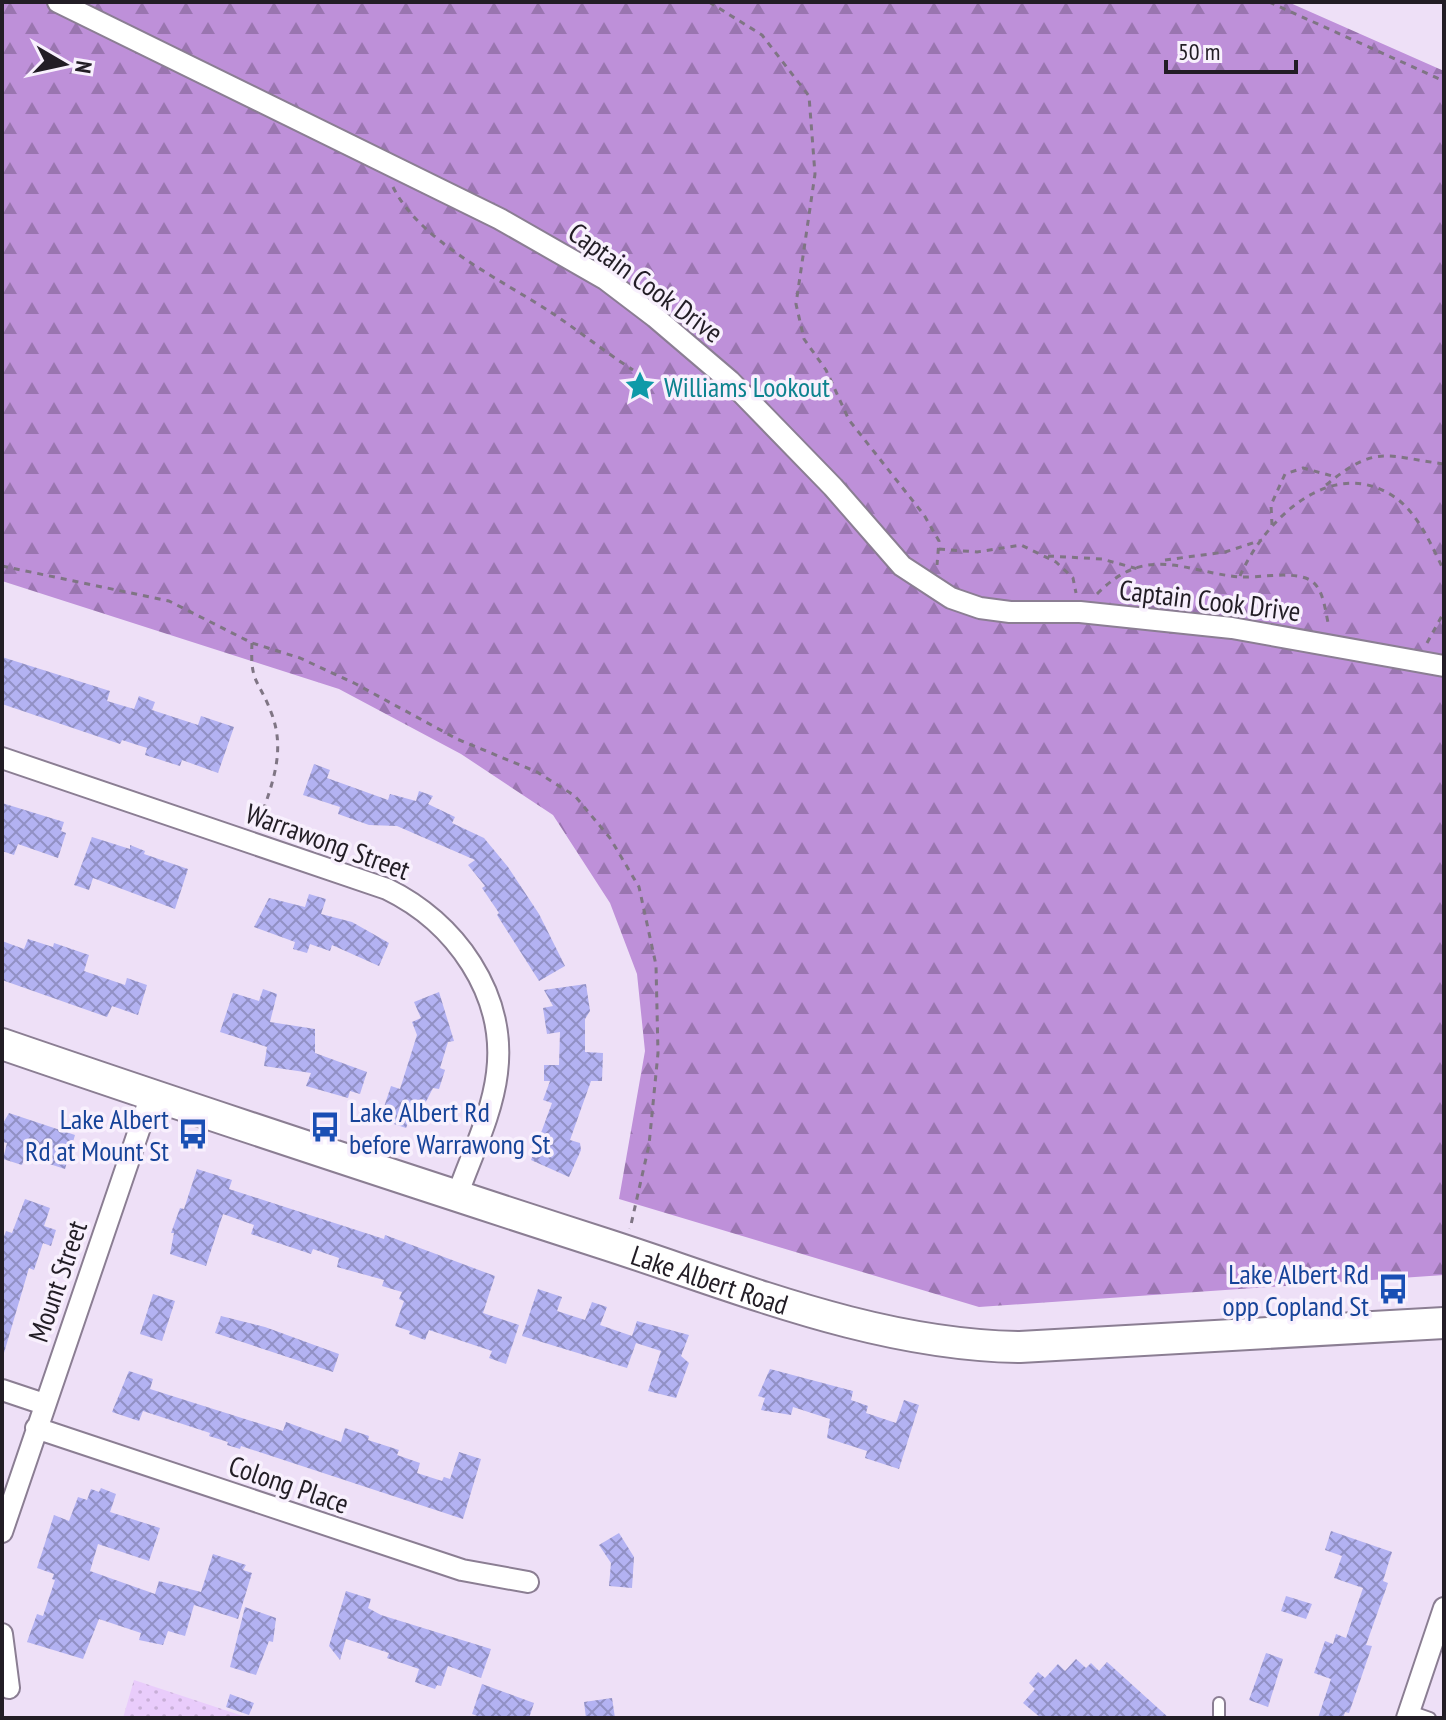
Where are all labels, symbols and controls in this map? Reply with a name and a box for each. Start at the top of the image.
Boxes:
north arrow [24,24,104,104]
scale bar [1166,24,1296,74]
text: 50 m [1178,36,1220,67]
text: N [69,59,99,75]
street label: Captain Cook Drive [561,213,731,351]
place label: Williams Lookout [664,368,830,405]
place icon: Williams Lookout [623,369,657,403]
street label: Captain Cook Drive [1117,571,1303,629]
street label: Warrawong Street [241,794,416,888]
place label: Lake Albert Rd before Warrawong St [349,1093,551,1162]
place label: Lake Albert Rd at Mount St [25,1100,169,1169]
bus stop icon: Lake Albert Rd before Warrawong St [308,1110,342,1144]
bus stop icon: Lake Albert Rd at Mount St [176,1117,210,1151]
street label: Mount Street [19,1215,95,1347]
street label: Lake Albert Road [627,1236,793,1322]
place label: Lake Albert Rd opp Copland St [1223,1255,1369,1324]
bus stop icon: Lake Albert Rd opp Copland St [1376,1272,1410,1306]
street label: Colong Place [224,1446,354,1522]

